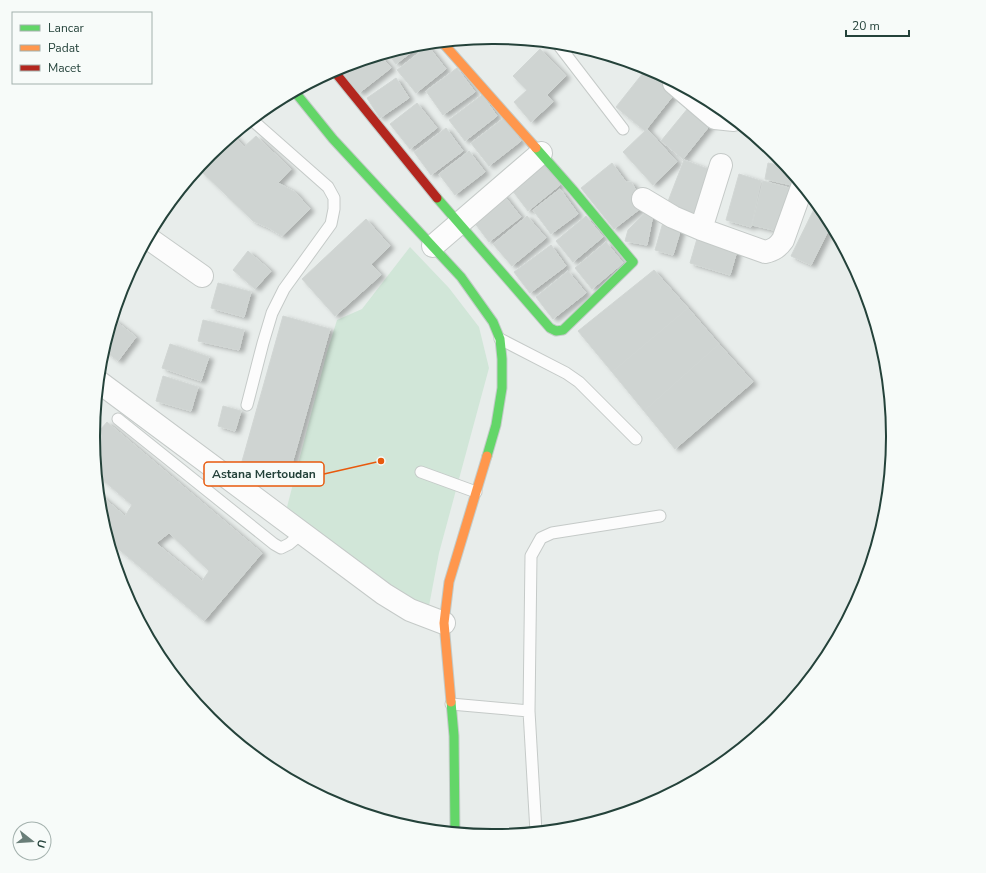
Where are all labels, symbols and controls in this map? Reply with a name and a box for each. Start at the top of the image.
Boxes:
legend [12,12,152,84]
scale bar [846,12,909,38]
text: 20 m [852,18,880,34]
text: Lancar [48,20,85,36]
text: Padat [48,40,80,56]
text: Macet [48,60,81,76]
callout: Astana Mertoudan [204,462,324,486]
text: Astana Mertoudan [212,466,316,482]
north arrow [12,821,52,861]
text: U [33,838,49,850]

